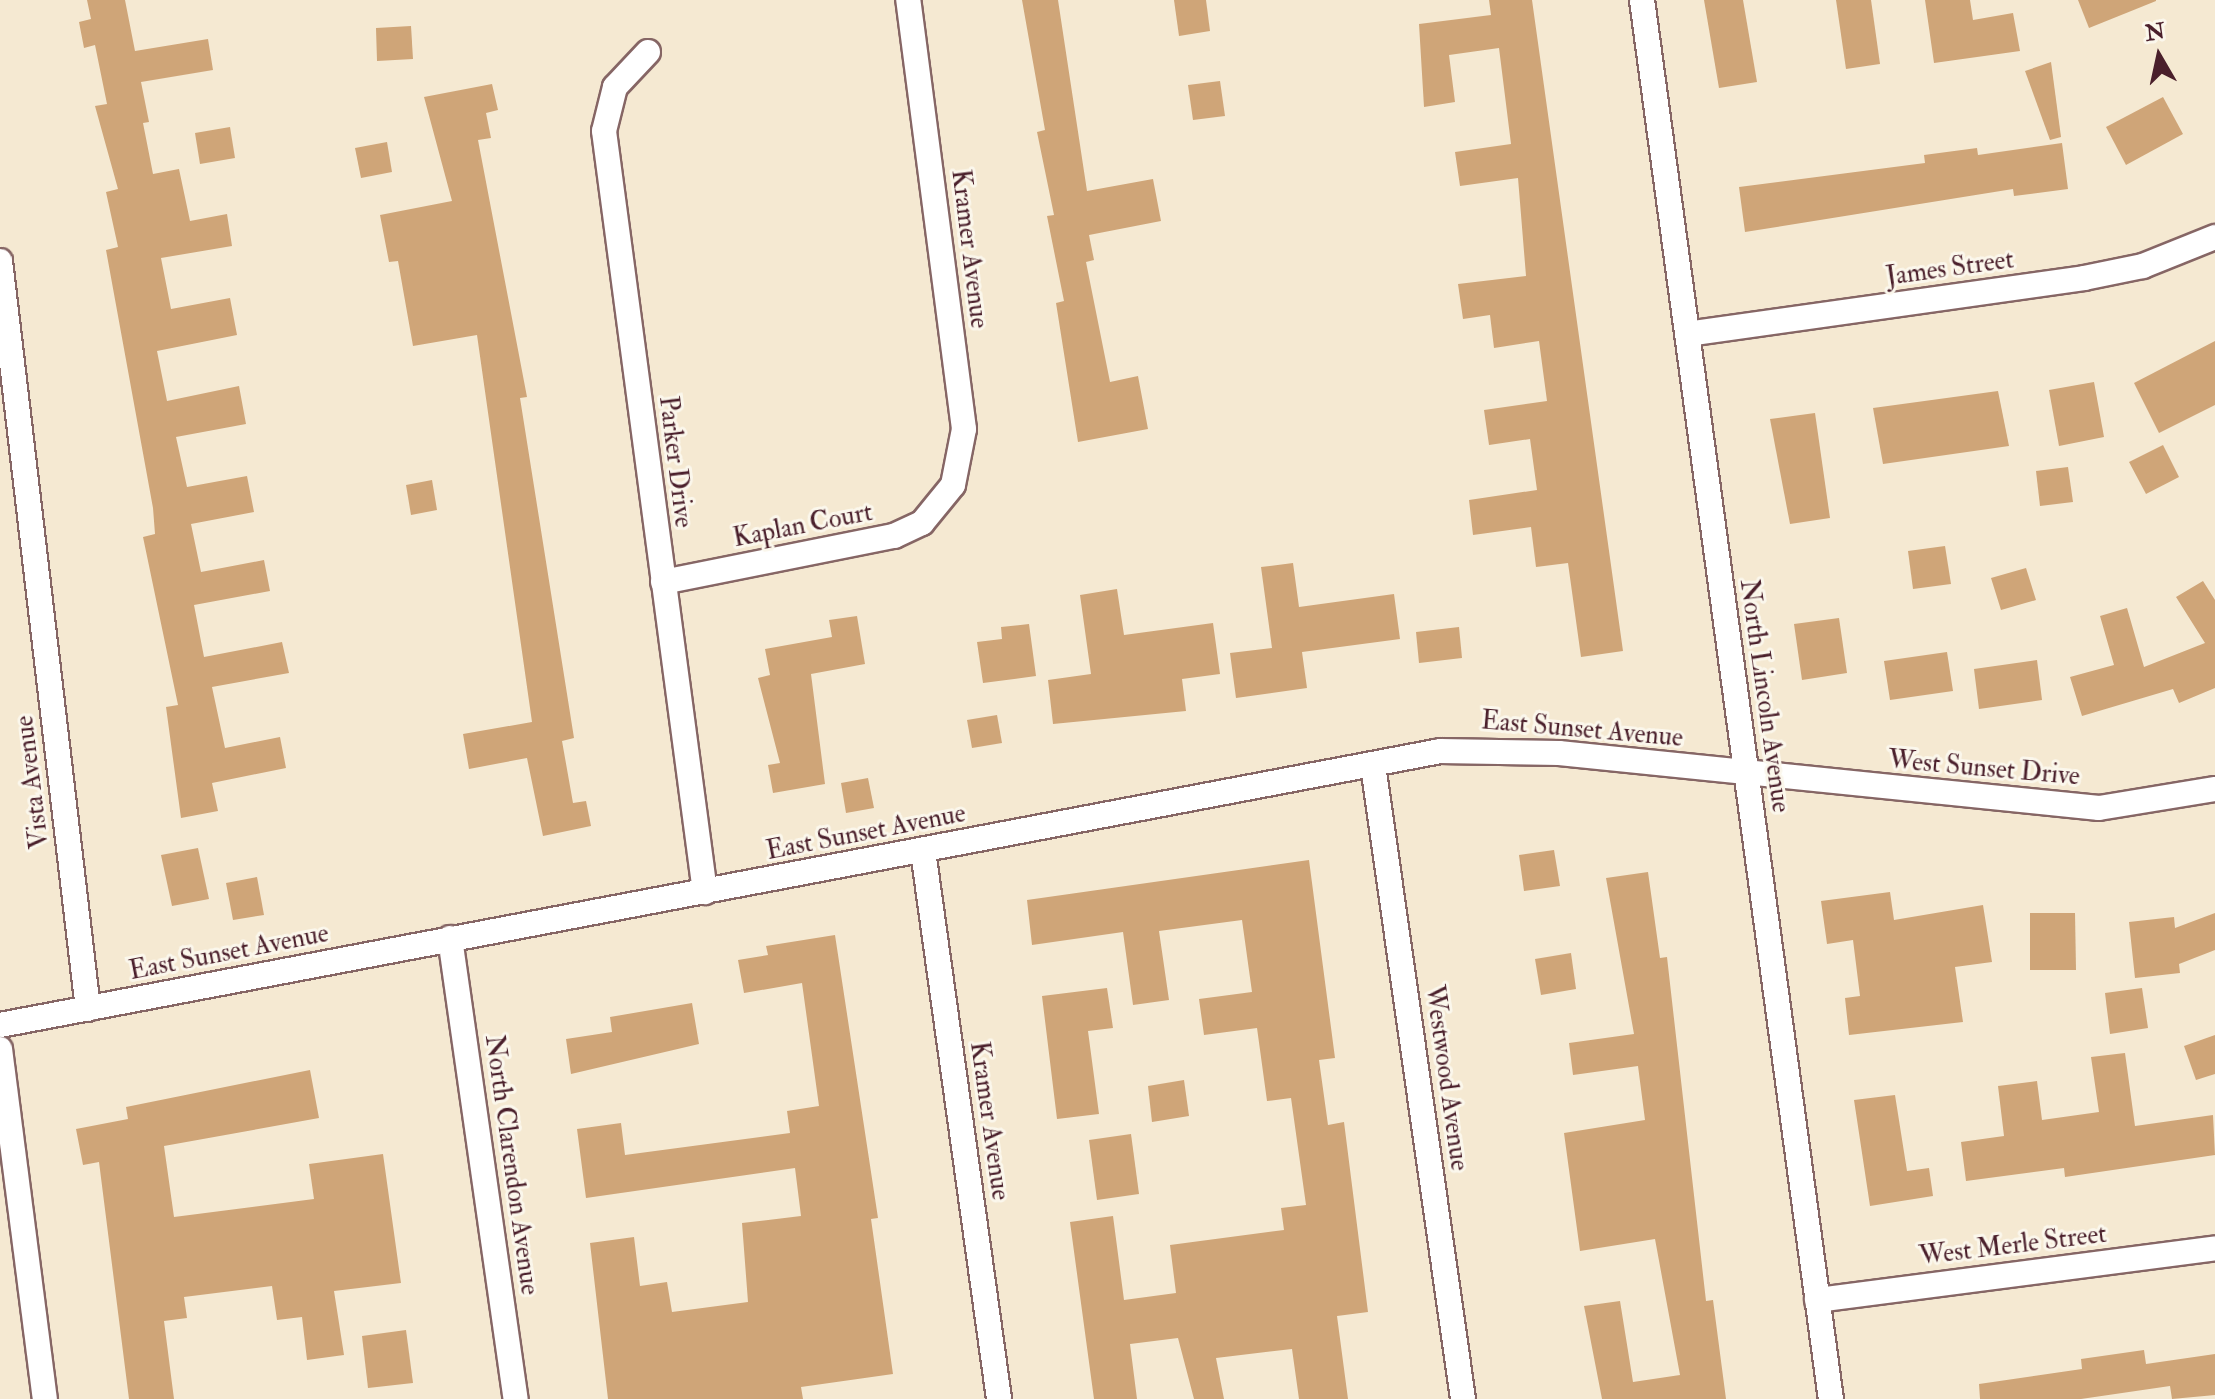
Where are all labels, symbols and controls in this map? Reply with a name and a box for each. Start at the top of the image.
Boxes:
north arrow [2119,16,2199,96]
text: N [2143,17,2167,48]
street label: Kramer Avenue [944,168,994,330]
street label: James Street [1884,245,2016,293]
street label: Parker Drive [651,394,699,530]
street label: Kaplan Court [731,497,875,555]
street label: North Lincoln Avenue [1732,577,1796,815]
street label: East Sunset Avenue [1480,706,1684,754]
street label: Vista Avenue [9,714,57,850]
street label: West Sunset Drive [1887,745,2081,793]
street label: East Sunset Avenue [764,798,968,868]
street label: East Sunset Avenue [127,918,331,988]
street label: Westwood Avenue [1418,983,1474,1173]
street label: North Clarendon Avenue [477,1033,545,1297]
street label: Kramer Avenue [962,1040,1016,1202]
street label: West Merle Street [1918,1219,2108,1273]

